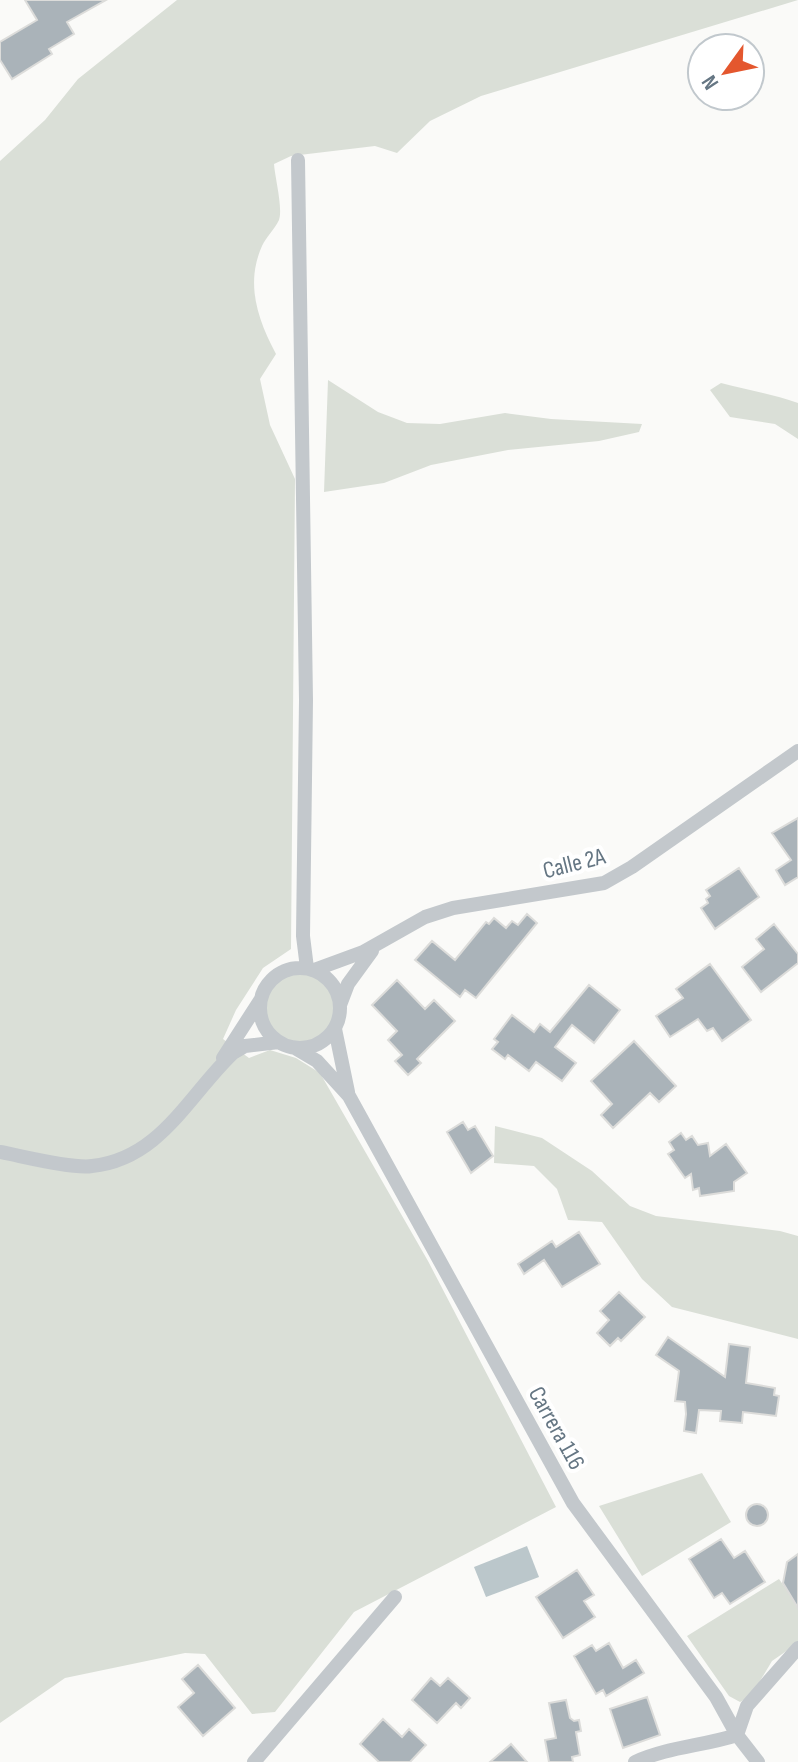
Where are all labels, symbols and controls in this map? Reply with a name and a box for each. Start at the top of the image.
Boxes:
north arrow [686,32,766,112]
text: N [696,70,725,94]
street label: Calle 2A [540,842,609,885]
street label: Carrera 116 [522,1382,591,1475]

